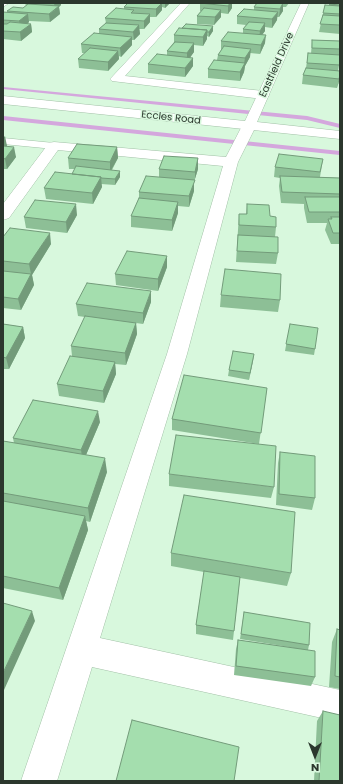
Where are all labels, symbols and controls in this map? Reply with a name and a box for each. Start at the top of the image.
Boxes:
street label: Eastfield Drive [257,31,297,99]
street label: Eccles Road [141,109,201,127]
north arrow [295,736,335,776]
text: N [311,760,319,776]

